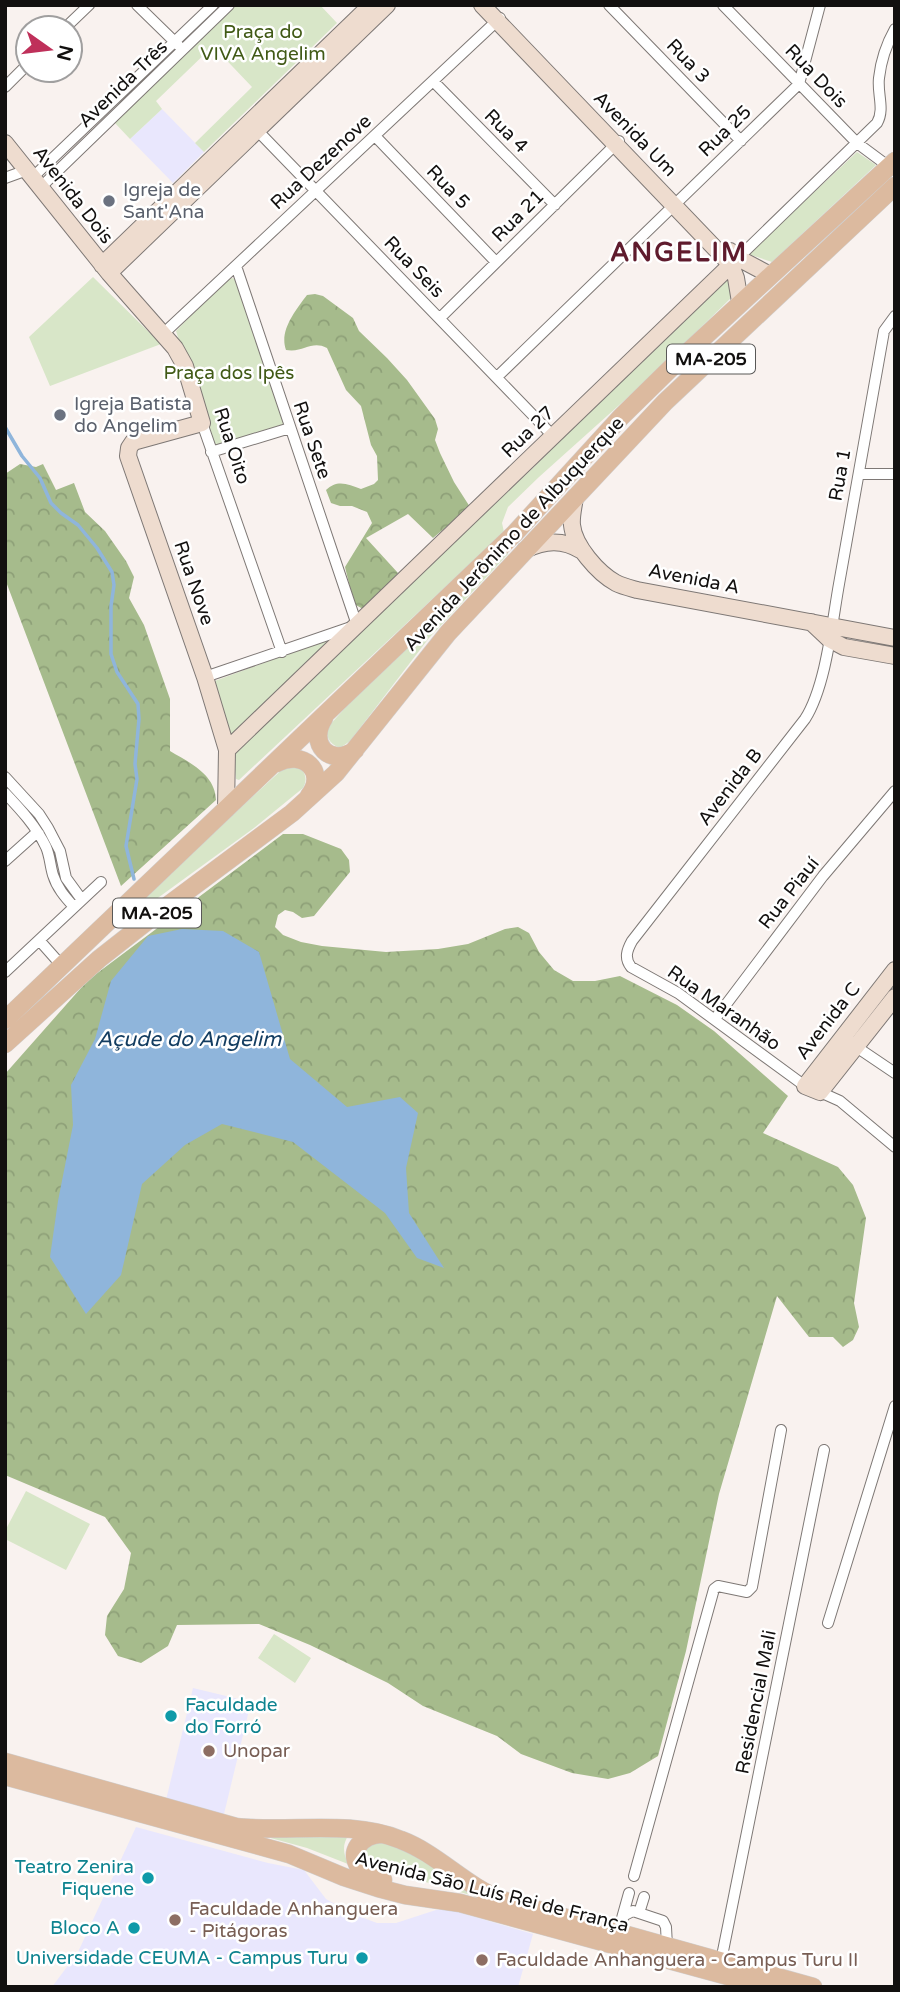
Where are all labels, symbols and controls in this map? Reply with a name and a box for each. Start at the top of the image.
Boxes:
north arrow [14,14,84,84]
park label: Praça do VIVA Angelim [200,21,326,65]
street label: Rua 3 [662,34,714,88]
street label: Avenida Três [74,36,172,132]
street label: Rua Dois [780,40,852,112]
text: N [52,43,77,63]
street label: Avenida Um [589,87,681,181]
street label: Rua 25 [694,101,756,161]
street label: Rua 4 [480,105,532,157]
street label: Rua Dezenove [266,110,376,214]
street label: Avenida Dois [28,142,118,248]
street label: Rua 5 [422,160,474,214]
place label: Igreja de Sant'Ana [123,179,205,223]
street label: Rua 21 [487,185,549,247]
marker: Igreja de Sant'Ana [101,193,117,209]
street label: Rua Seis [379,232,449,302]
district label: ANGELIM [610,237,748,268]
road number: MA-205 [667,344,755,374]
park label: Praça dos Ipês [163,362,295,384]
place label: Igreja Batista do Angelim [74,393,192,437]
street label: Rua Sete [288,398,336,482]
street label: Rua 27 [497,402,559,462]
street label: Rua Oito [209,405,255,487]
marker: Igreja Batista do Angelim [52,407,68,423]
street label: Avenida Jerônimo de Albuquerque [400,412,628,656]
street label: Rua 1 [825,447,855,503]
street label: Rua Nove [169,538,219,628]
street label: Avenida A [647,559,741,599]
street label: Avenida B [693,744,767,830]
street label: Rua Piauí [754,853,824,933]
road number: MA-205 [113,898,201,928]
street label: Rua Maranhão [663,961,785,1055]
street label: Avenida C [791,978,865,1064]
water label: Açude do Angelim [97,1027,282,1052]
street label: Residencial Mali [731,1628,781,1776]
place label: Faculdade do Forró [185,1694,278,1738]
marker: Faculdade do Forró [163,1708,179,1724]
place label: Unopar [223,1740,291,1762]
marker: Unopar [201,1743,217,1759]
street label: Avenida São Luís Rei de França [353,1847,631,1937]
place label: Teatro Zenira Fiquene [15,1856,134,1900]
marker: Teatro Zenira Fiquene [140,1870,156,1886]
place label: Faculdade Anhanguera - Pitágoras [189,1898,398,1942]
marker: Faculdade Anhanguera - Pitágoras [167,1912,183,1928]
place label: Bloco A [50,1917,120,1939]
marker: Bloco A [126,1920,142,1936]
place label: Universidade CEUMA - Campus Turu [16,1947,348,1969]
place label: Faculdade Anhanguera - Campus Turu II [496,1949,858,1971]
marker: Universidade CEUMA - Campus Turu [354,1950,370,1966]
marker: Faculdade Anhanguera - Campus Turu II [474,1952,490,1968]

